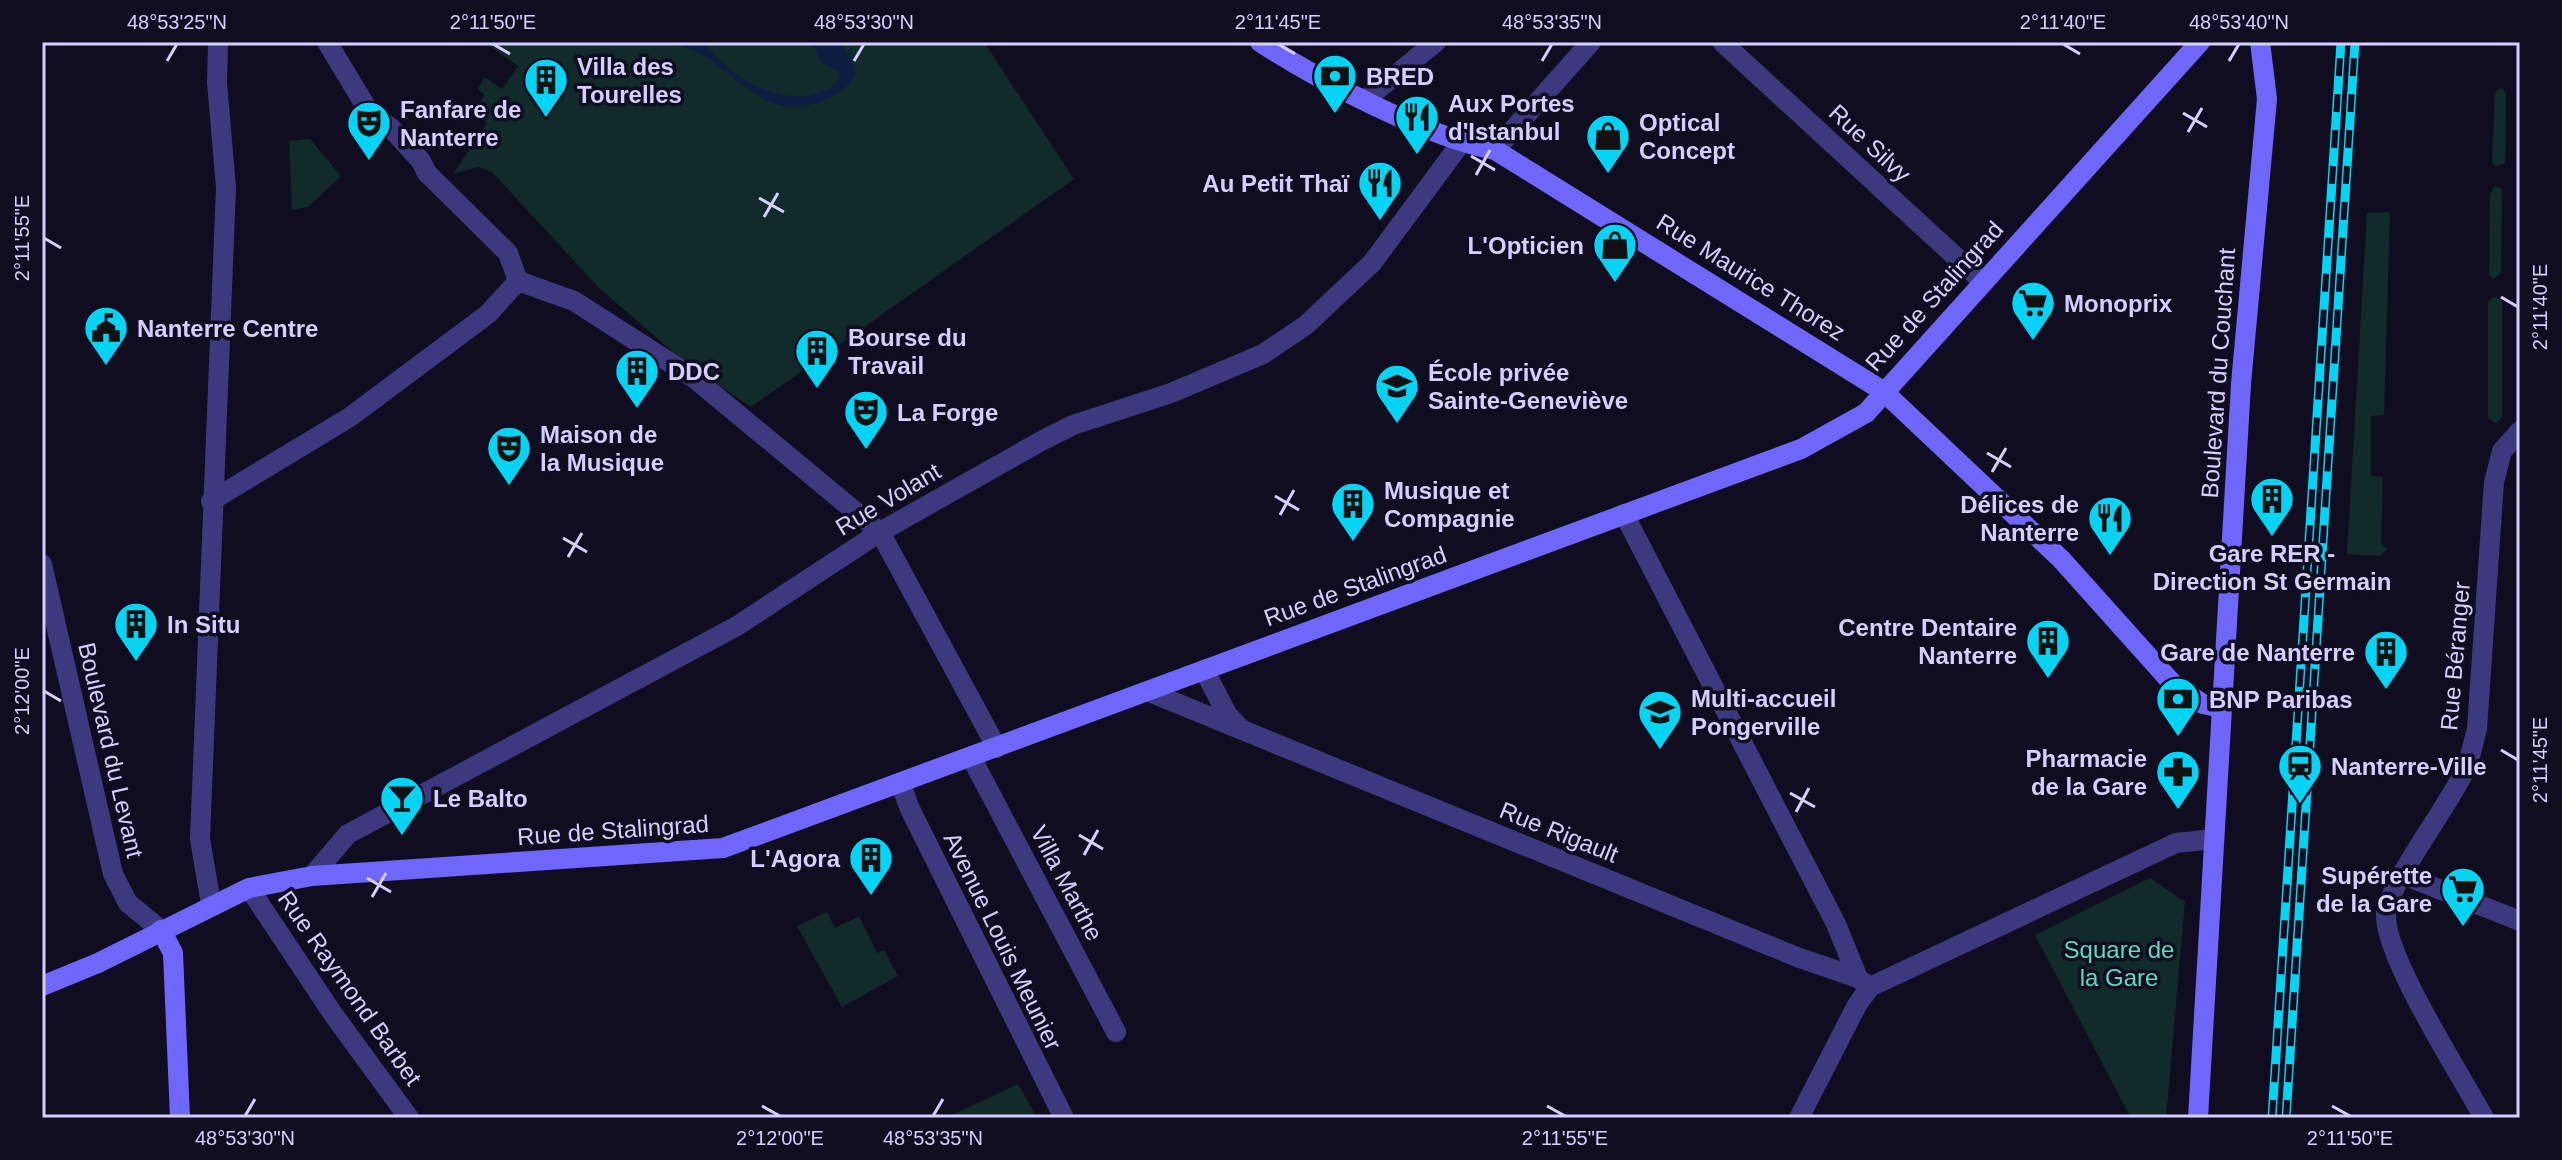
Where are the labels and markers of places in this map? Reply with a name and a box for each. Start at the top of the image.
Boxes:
bank icon: BRED [1311,52,1359,115]
place label: Villa des Tourelles [577,53,682,108]
building icon: Villa des Tourelles [522,56,570,119]
place label: BRED [1366,63,1434,90]
place label: Aux Portes d'Istanbul [1448,90,1575,145]
restaurant icon: Aux Portes d'Istanbul [1393,93,1441,156]
place label: Fanfare de Nanterre [400,96,521,151]
theatre icon: Fanfare de Nanterre [345,99,393,162]
place label: Optical Concept [1639,109,1735,164]
shop icon: Optical Concept [1584,112,1632,175]
restaurant icon: Au Petit Thaï [1356,159,1404,222]
place label: Au Petit Thaï [1202,170,1350,197]
shop icon: L'Opticien [1591,221,1639,284]
place label: L'Opticien [1468,232,1584,259]
supermarket icon: Monoprix [2009,279,2057,342]
place label: Monoprix [2064,290,2173,317]
public building icon: Nanterre Centre [82,304,130,367]
place label: Nanterre Centre [137,315,318,342]
place label: Bourse du Travail [848,324,967,379]
building icon: Bourse du Travail [793,327,841,390]
building icon: DDC [613,347,661,410]
place label: DDC [668,358,720,385]
place label: École privée Sainte-Geneviève [1428,359,1628,414]
school or university icon: École privée Sainte-Geneviève [1373,362,1421,425]
theatre icon: La Forge [842,388,890,451]
place label: La Forge [897,399,998,426]
place label: Maison de la Musique [540,421,664,476]
theatre icon: Maison de la Musique [485,424,533,487]
building icon: Gare RER - Direction St Germain [2248,475,2296,538]
place label: Musique et Compagnie [1384,477,1515,532]
building icon: Musique et Compagnie [1329,480,1377,543]
place label: Délices de Nanterre [1960,491,2079,546]
restaurant icon: Délices de Nanterre [2086,494,2134,557]
place label: Gare RER - Direction St Germain [2153,540,2391,595]
building icon: In Situ [112,600,160,663]
place label: In Situ [167,611,240,638]
place label: Centre Dentaire Nanterre [1838,614,2017,669]
building icon: Centre Dentaire Nanterre [2024,617,2072,680]
building icon: Gare de Nanterre [2362,628,2410,691]
place label: Gare de Nanterre [2160,639,2355,666]
bank icon: BNP Paribas [2154,675,2202,738]
place label: Multi-accueil Pongerville [1691,685,1836,740]
place label: BNP Paribas [2209,686,2353,713]
school or university icon: Multi-accueil Pongerville [1636,688,1684,751]
station icon: Nanterre-Ville [2276,742,2324,805]
place label: Pharmacie de la Gare [2026,745,2147,800]
pharmacy icon: Pharmacie de la Gare [2154,748,2202,811]
place label: Nanterre-Ville [2331,753,2487,780]
bar icon: Le Balto [378,774,426,837]
place label: Le Balto [433,785,528,812]
building icon: L'Agora [847,834,895,897]
place label: L'Agora [750,845,841,872]
place label: Supérette de la Gare [2316,862,2432,917]
supermarket icon: Supérette de la Gare [2439,865,2487,928]

